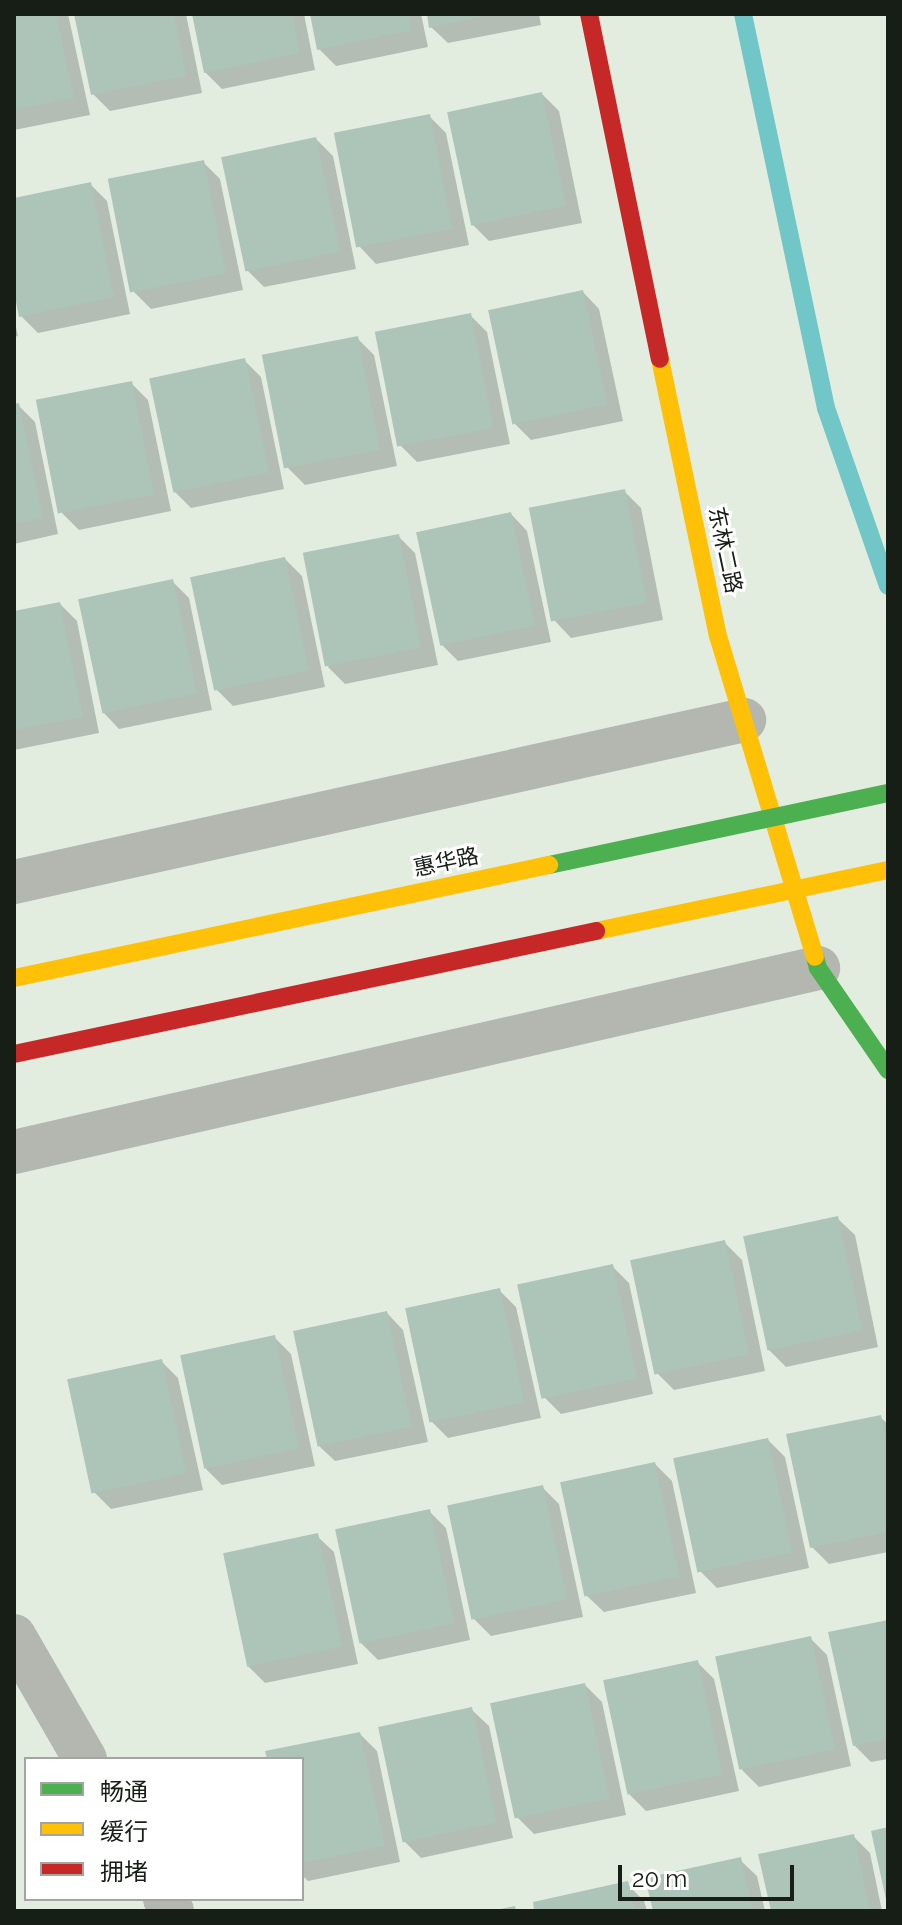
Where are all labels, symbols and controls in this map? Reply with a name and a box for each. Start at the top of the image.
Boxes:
street label: 东林二路 [703,504,747,596]
street label: 惠华路 [411,842,481,882]
legend [24,1757,304,1901]
text: 畅通 [100,1777,148,1806]
text: 缓行 [100,1817,148,1846]
scale bar [622,1849,798,1899]
text: 拥堵 [100,1857,148,1886]
text: 20 m [632,1864,687,1893]

